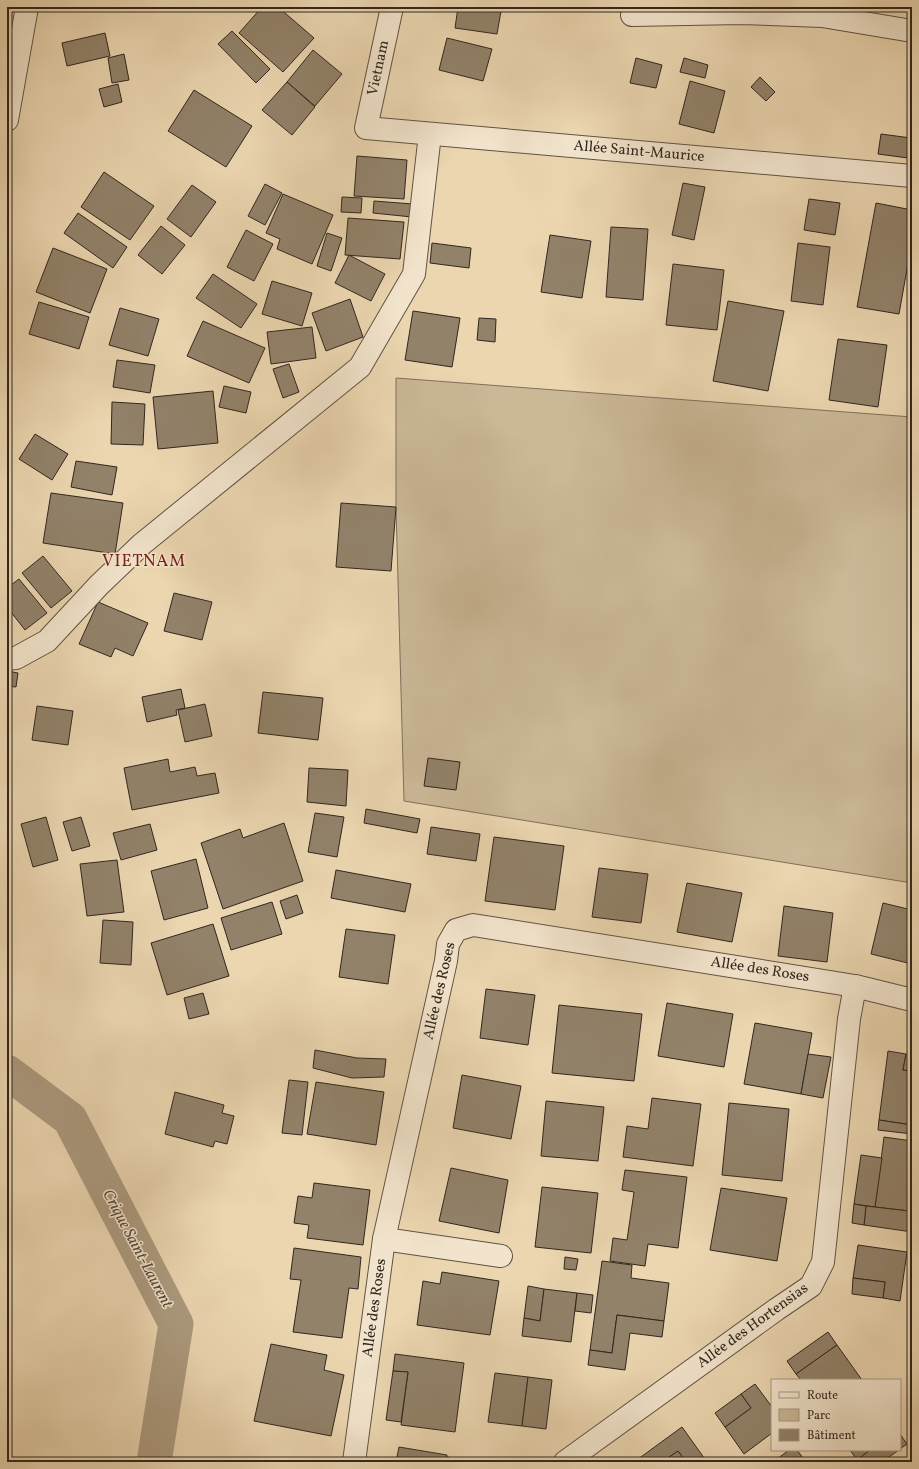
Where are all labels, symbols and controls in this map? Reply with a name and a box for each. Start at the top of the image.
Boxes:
street label: Vietnam [363,38,395,98]
street label: Allée Saint-Maurice [573,136,705,168]
district label: VIETNAM [102,550,186,573]
street label: Allée des Roses [419,940,461,1042]
street label: Allée des Roses [709,952,811,988]
water label: Crique Saint-Laurent [96,1186,178,1313]
street label: Allée des Roses [358,1257,392,1359]
street label: Allée des Hortensias [693,1278,813,1374]
legend [771,1379,901,1451]
text: Route [807,1388,838,1404]
text: Parc [807,1408,830,1424]
text: Bâtiment [807,1428,856,1444]

